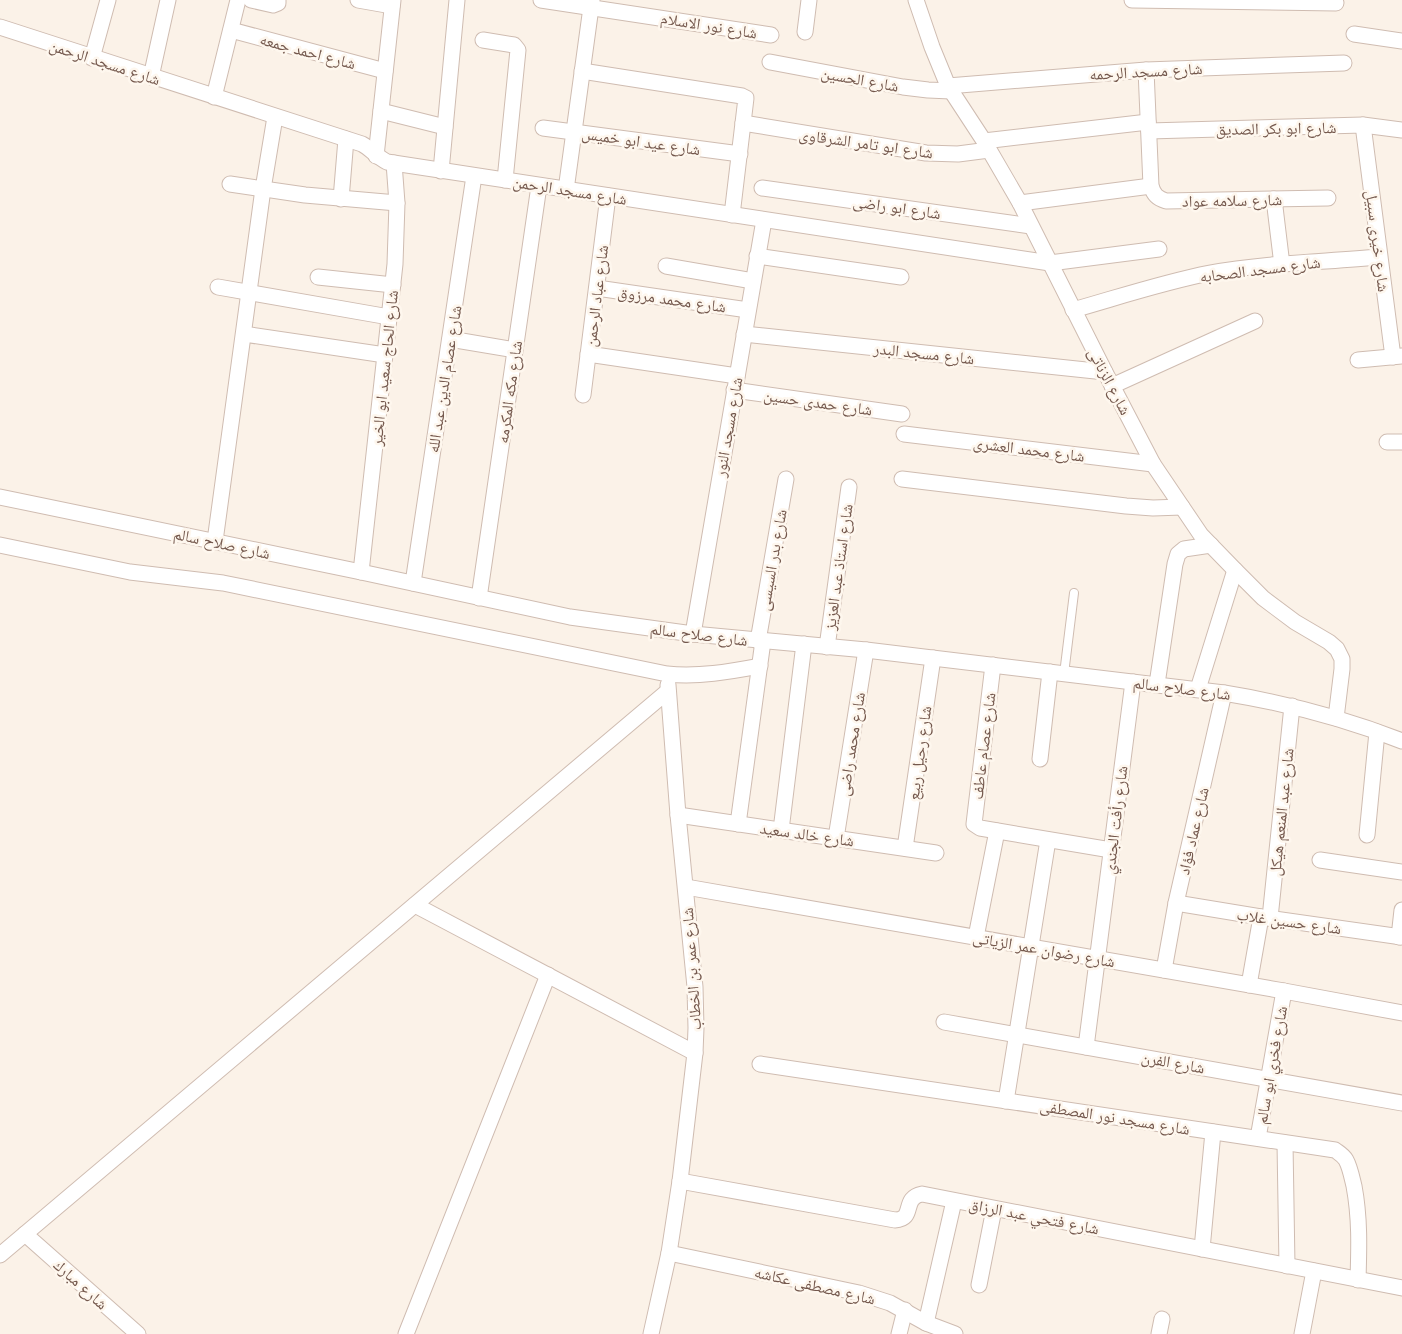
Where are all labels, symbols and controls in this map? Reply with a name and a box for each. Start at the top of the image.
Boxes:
street label: شارع نور الاسلام [659,9,758,43]
street label: شارع احمد جمعه [258,31,357,74]
street label: شارع مسجد الرحمن [47,37,162,90]
street label: شارع مسجد الرحمه [1089,60,1203,85]
street label: شارع الحسين [819,64,900,97]
street label: شارع ابو بكر الصديق [1216,119,1337,140]
street label: شارع عيد ابو خميس [580,125,701,160]
street label: شارع ابو تامر الشرقاوى [798,126,934,163]
street label: شارع مسجد الرحمن [511,173,628,210]
street label: شارع خيرى سبيل [1361,189,1392,293]
street label: شارع سلامه عواد [1182,191,1282,212]
street label: شارع ابو راضى [852,193,942,224]
street label: شارع عباد الرحمن [582,244,613,348]
street label: شارع مسجد الصحابه [1199,254,1322,287]
street label: شارع محمد مرزوق [616,283,727,317]
street label: شارع الحاج سعيد ابو الخير [368,289,403,448]
street label: شارع عصام الدين عبد الله [424,304,467,454]
street label: شارع مكه المكرمه [494,340,527,445]
street label: شارع مسجد البدر [872,340,975,369]
street label: شارع الزناتى [1083,345,1134,419]
street label: شارع مسجد النور [711,376,748,480]
street label: شارع حمدى حسين [762,386,873,421]
street label: شارع محمد العشرى [972,434,1086,467]
street label: شارع استاذ عبد العزيز [821,503,858,632]
street label: شارع بدر السيسى [755,508,792,612]
street label: شارع صلاح سالم [172,525,272,564]
street label: شارع صلاح سالم [649,620,749,651]
street label: شارع صلاح سالم [1132,674,1232,705]
street label: شارع محمد راضى [835,691,870,798]
street label: شارع عصام عاطف [969,692,1000,801]
street label: شارع رحيل ربيع [904,705,936,801]
street label: شارع عبد المنعم هيكل [1266,747,1299,877]
street label: شارع رأفت الجندي [1100,765,1135,876]
street label: شارع عماد فؤاد [1175,786,1214,877]
street label: شارع خالد سعيد [758,819,855,852]
street label: شارع حسين غلاب [1235,906,1342,939]
street label: شارع عمر بن الخطاب [679,907,706,1031]
street label: شارع رضوان عمر الزياتى [971,929,1116,972]
street label: شارع فخري ابو سالم [1253,1005,1294,1126]
street label: شارع الفرن [1140,1049,1206,1078]
street label: شارع مسجد نور المصطفى [1038,1097,1191,1140]
street label: شارع فتحي عبد الرزاق [967,1196,1100,1241]
street label: شارع مبارك [49,1256,111,1314]
street label: شارع مصطفى عكاشه [752,1263,877,1310]

